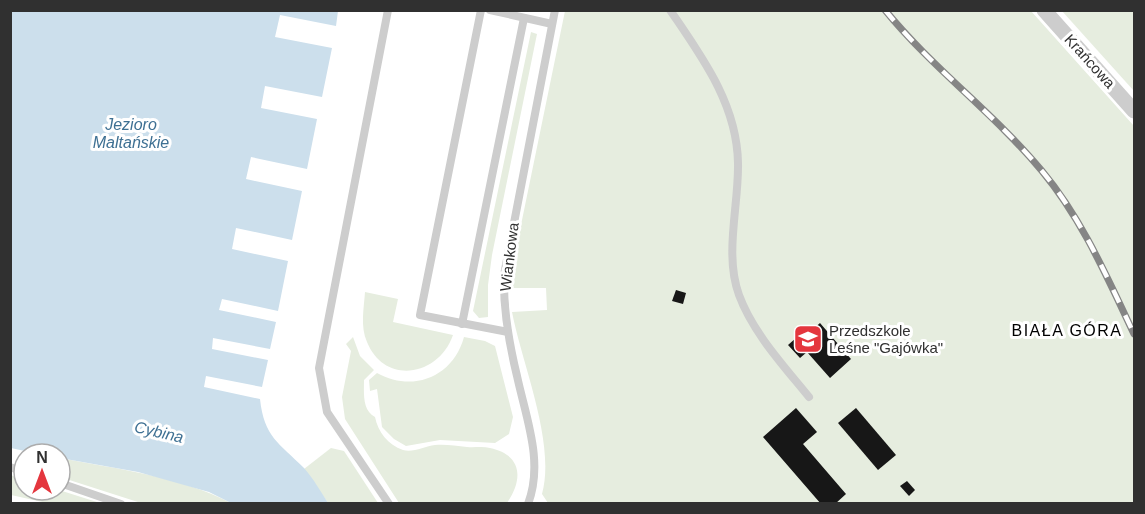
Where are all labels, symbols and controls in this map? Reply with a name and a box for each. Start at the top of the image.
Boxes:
street label: Krańcowa [1061,31,1119,92]
water label: Jezioro Maltańskie [93,116,169,151]
street label: Wiankowa [496,221,522,292]
district label: BIAŁA GÓRA [1011,321,1123,339]
place label: Przedszkole Leśne "Gajówka" [829,322,943,356]
school or university icon: Przedszkole Leśne "Gajówka" [792,323,824,355]
water label: Cybina [133,418,185,446]
north arrow [12,442,72,502]
text: N [36,449,48,466]

